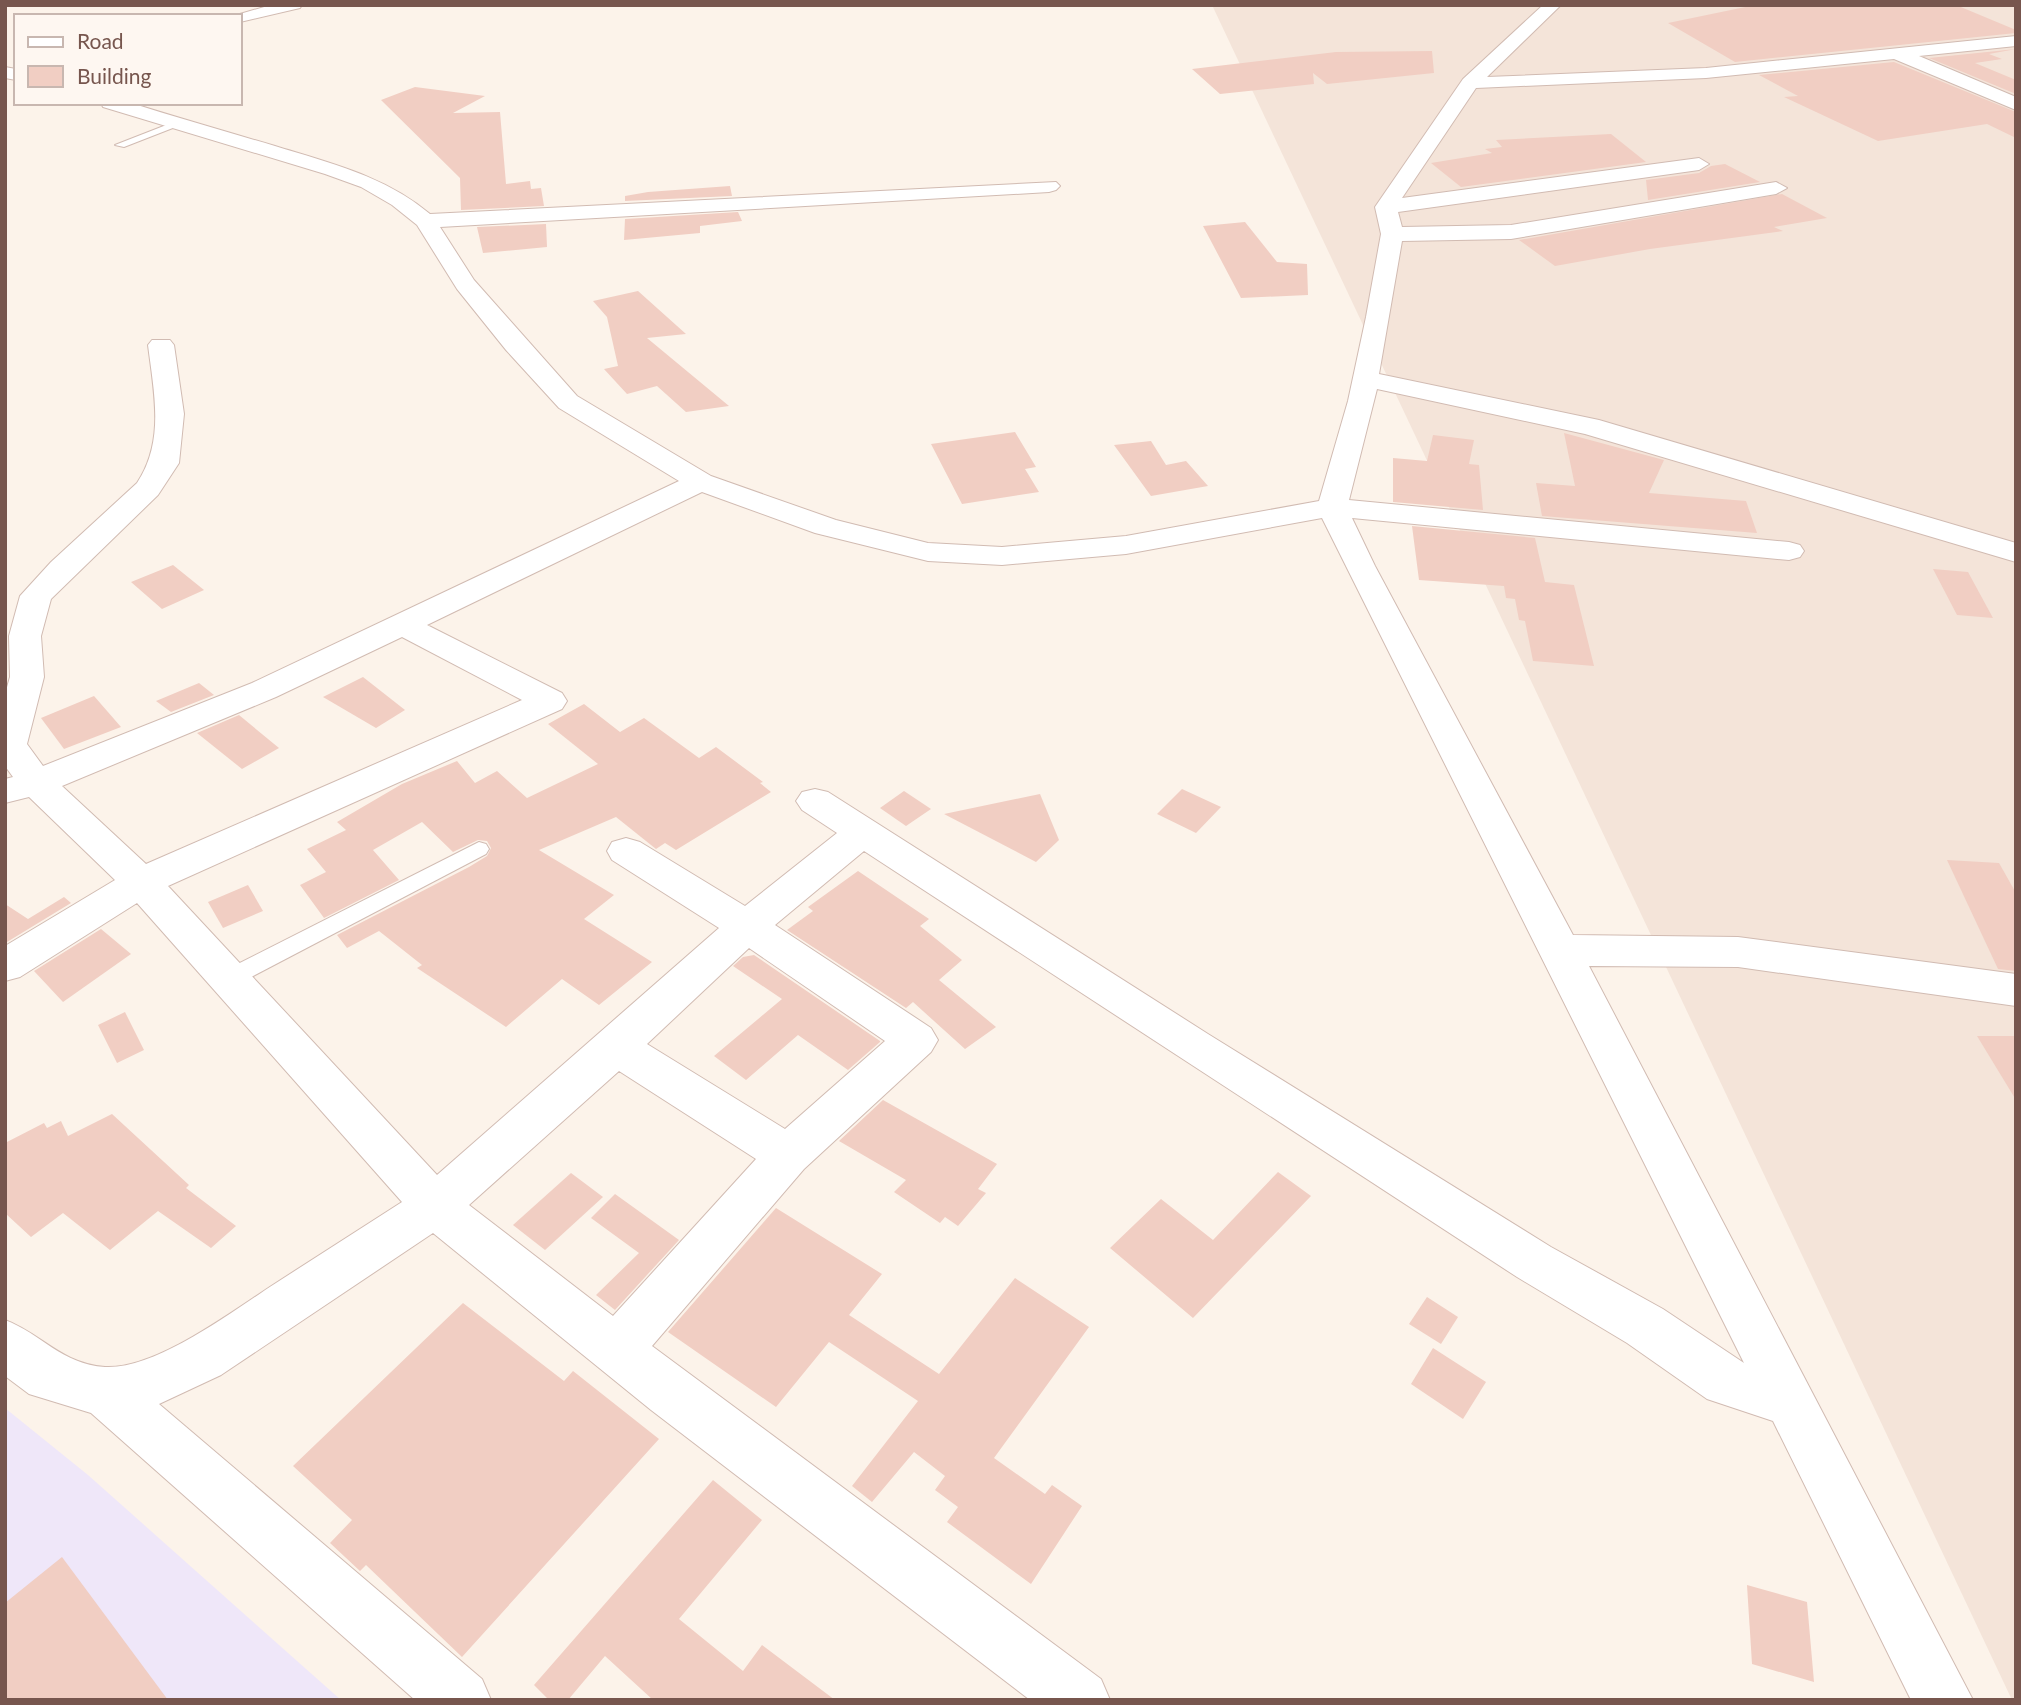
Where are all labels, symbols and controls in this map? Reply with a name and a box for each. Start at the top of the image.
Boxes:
legend [14,14,242,105]
text: Road [77,28,124,53]
text: Building [77,63,152,88]

